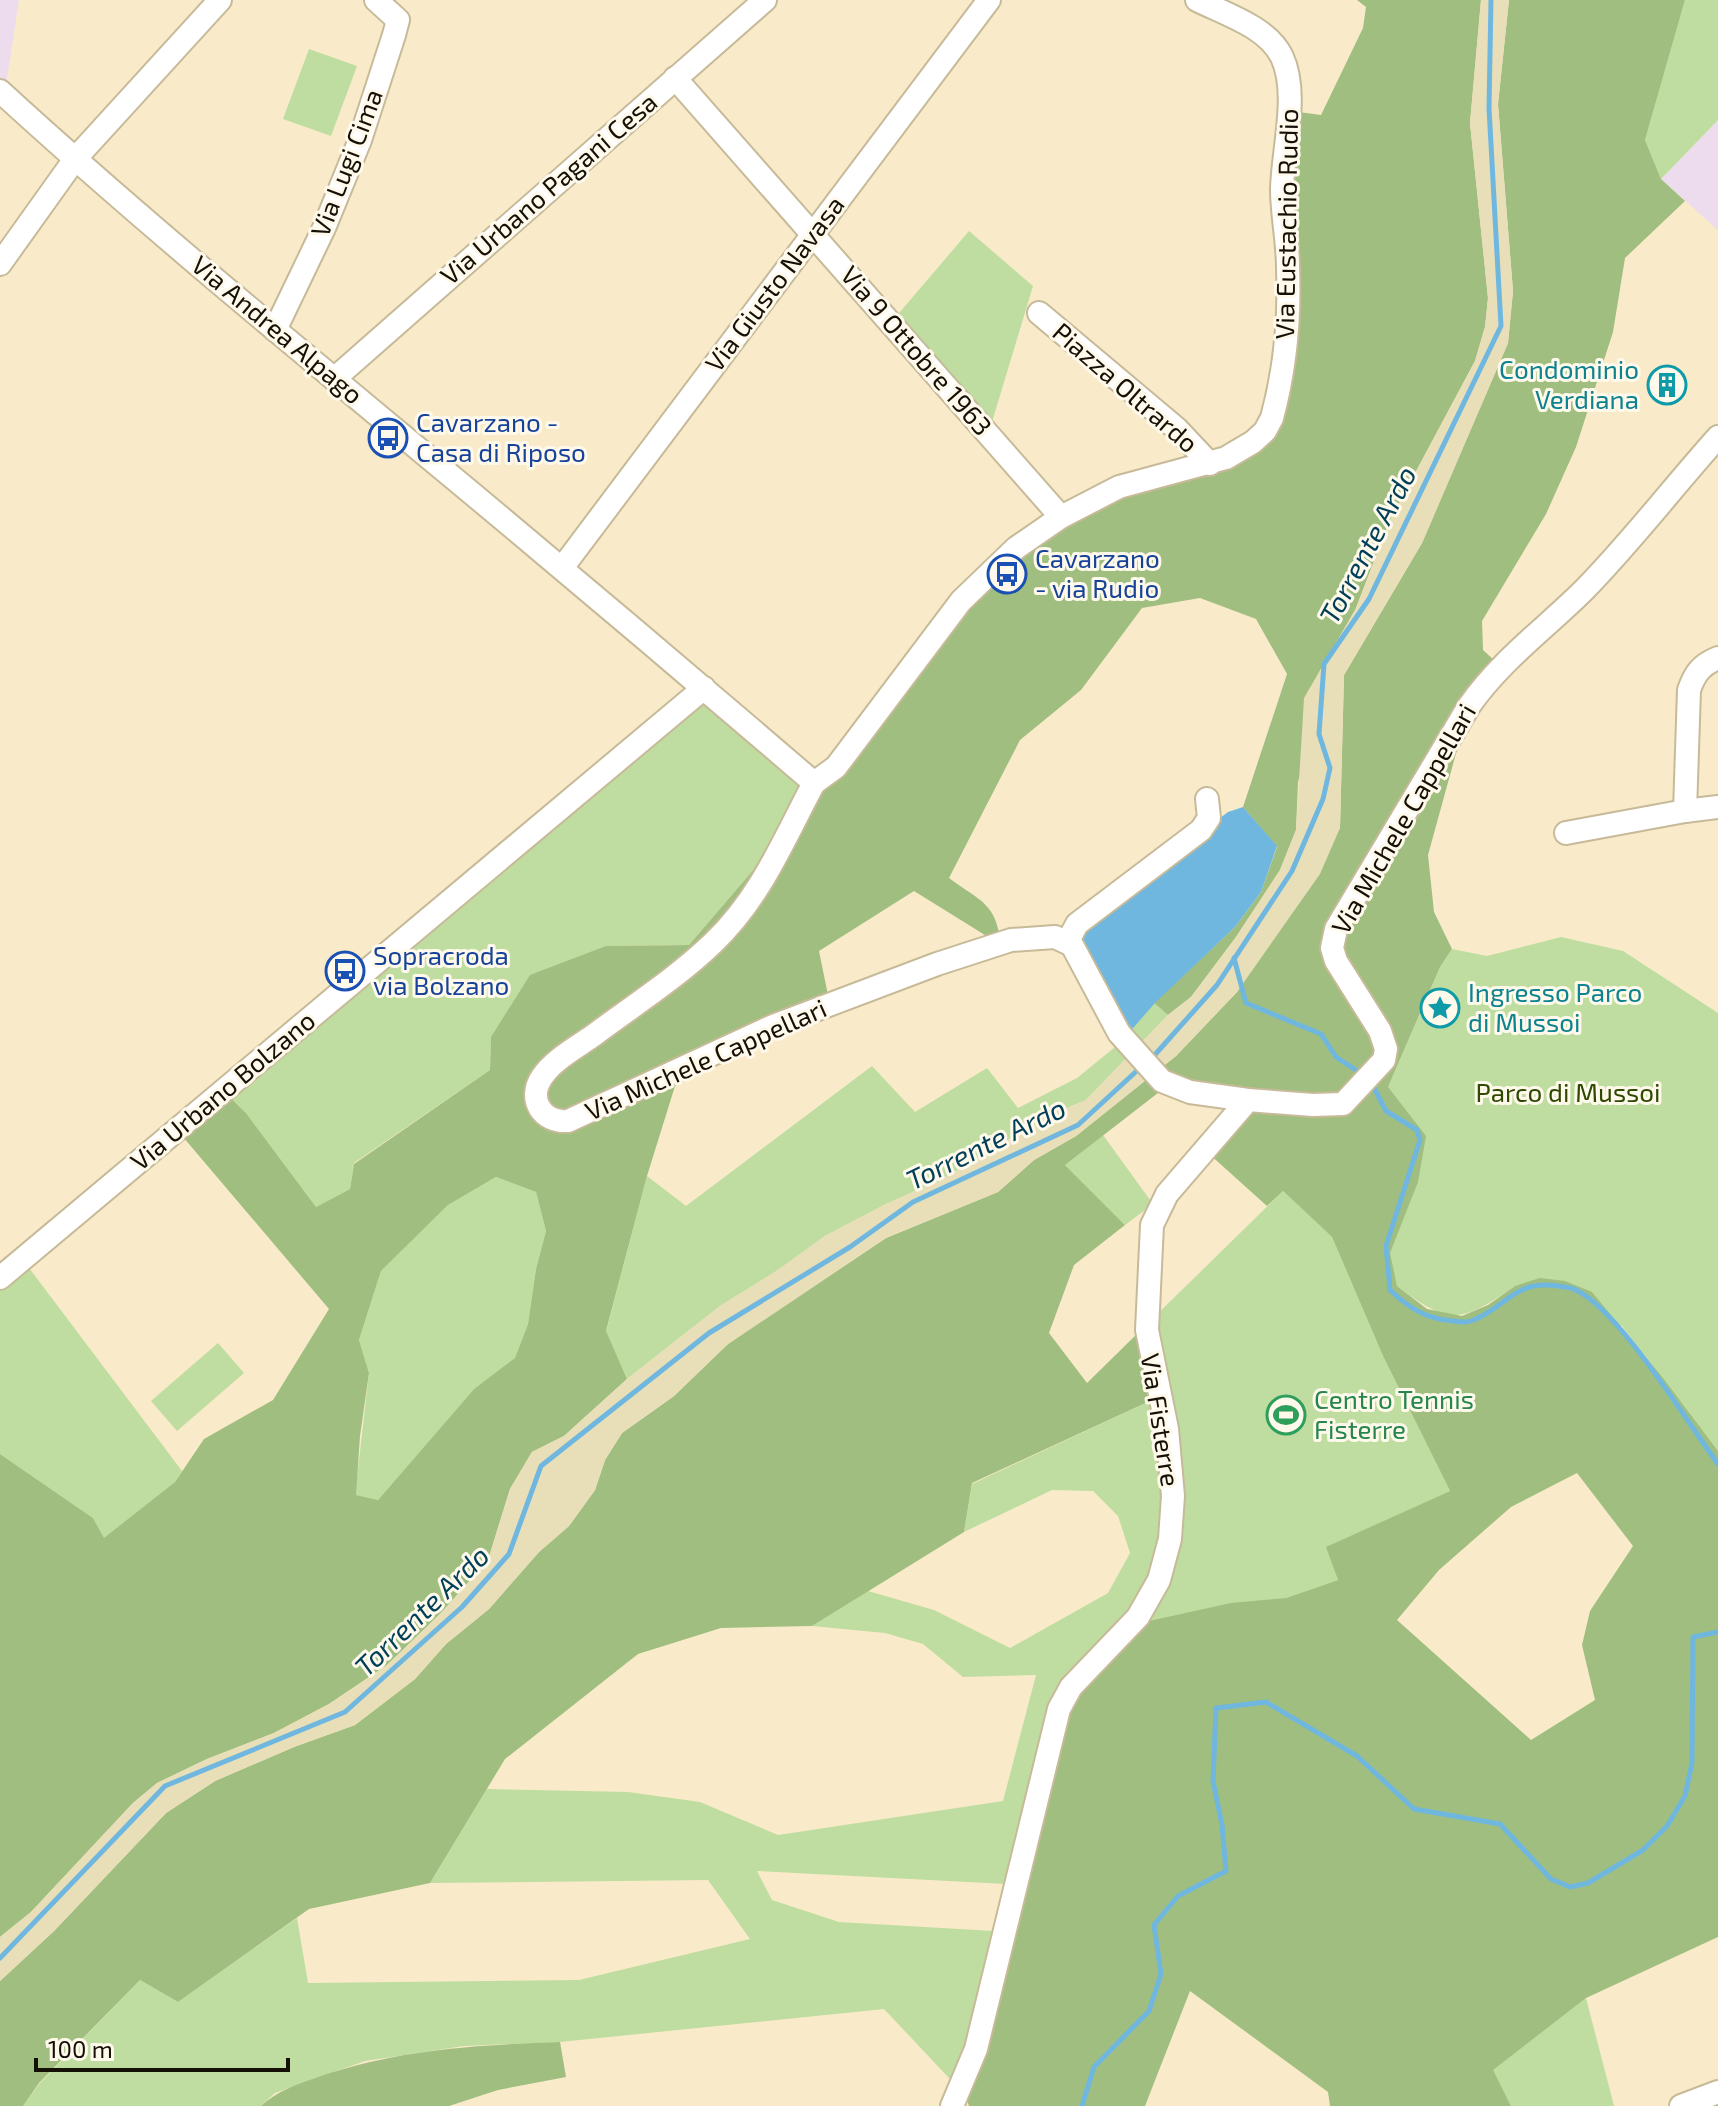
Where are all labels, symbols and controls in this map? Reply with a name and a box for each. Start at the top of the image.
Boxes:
street label: Via Lugi Cima [303,84,388,241]
street label: Via Urbano Pagani Cesa [433,85,663,290]
street label: Via Eustachio Rudio [1268,108,1303,340]
street label: Via Giusto Navasa [698,189,850,377]
street label: Via Andrea Alpago [186,248,370,409]
street label: Via 9 Ottobre 1963 [835,259,999,441]
street label: Piazza Oltrardo [1047,315,1205,458]
place label: Condominio Verdiana [1499,353,1639,414]
building icon: Condominio Verdiana [1646,364,1688,406]
place label: Cavarzano - Casa di Riposo [416,406,586,467]
bus stop icon: Cavarzano - Casa di Riposo [367,417,409,459]
water label: Torrente Ardo [1311,460,1423,629]
place label: Cavarzano - via Rudio [1035,542,1160,603]
bus stop icon: Cavarzano - via Rudio [986,553,1028,595]
street label: Via Michele Cappellari [1324,698,1481,939]
place label: Sopracroda via Bolzano [373,939,509,1000]
bus stop icon: Sopracroda via Bolzano [324,950,366,992]
place label: Ingresso Parco di Mussoi [1468,976,1642,1037]
place icon: Ingresso Parco di Mussoi [1419,987,1461,1029]
street label: Via Michele Cappellari [580,991,831,1126]
street label: Via Urbano Bolzano [124,1004,320,1176]
park label: Parco di Mussoi [1475,1076,1661,1107]
water label: Torrente Ardo [900,1090,1071,1196]
street label: Via Fisterre [1136,1351,1187,1489]
place label: Centro Tennis Fisterre [1314,1383,1474,1444]
sports icon: Centro Tennis Fisterre [1265,1394,1307,1436]
water label: Torrente Ardo [347,1538,495,1683]
scale bar [36,2022,288,2072]
text: 100 m [48,2034,113,2063]

